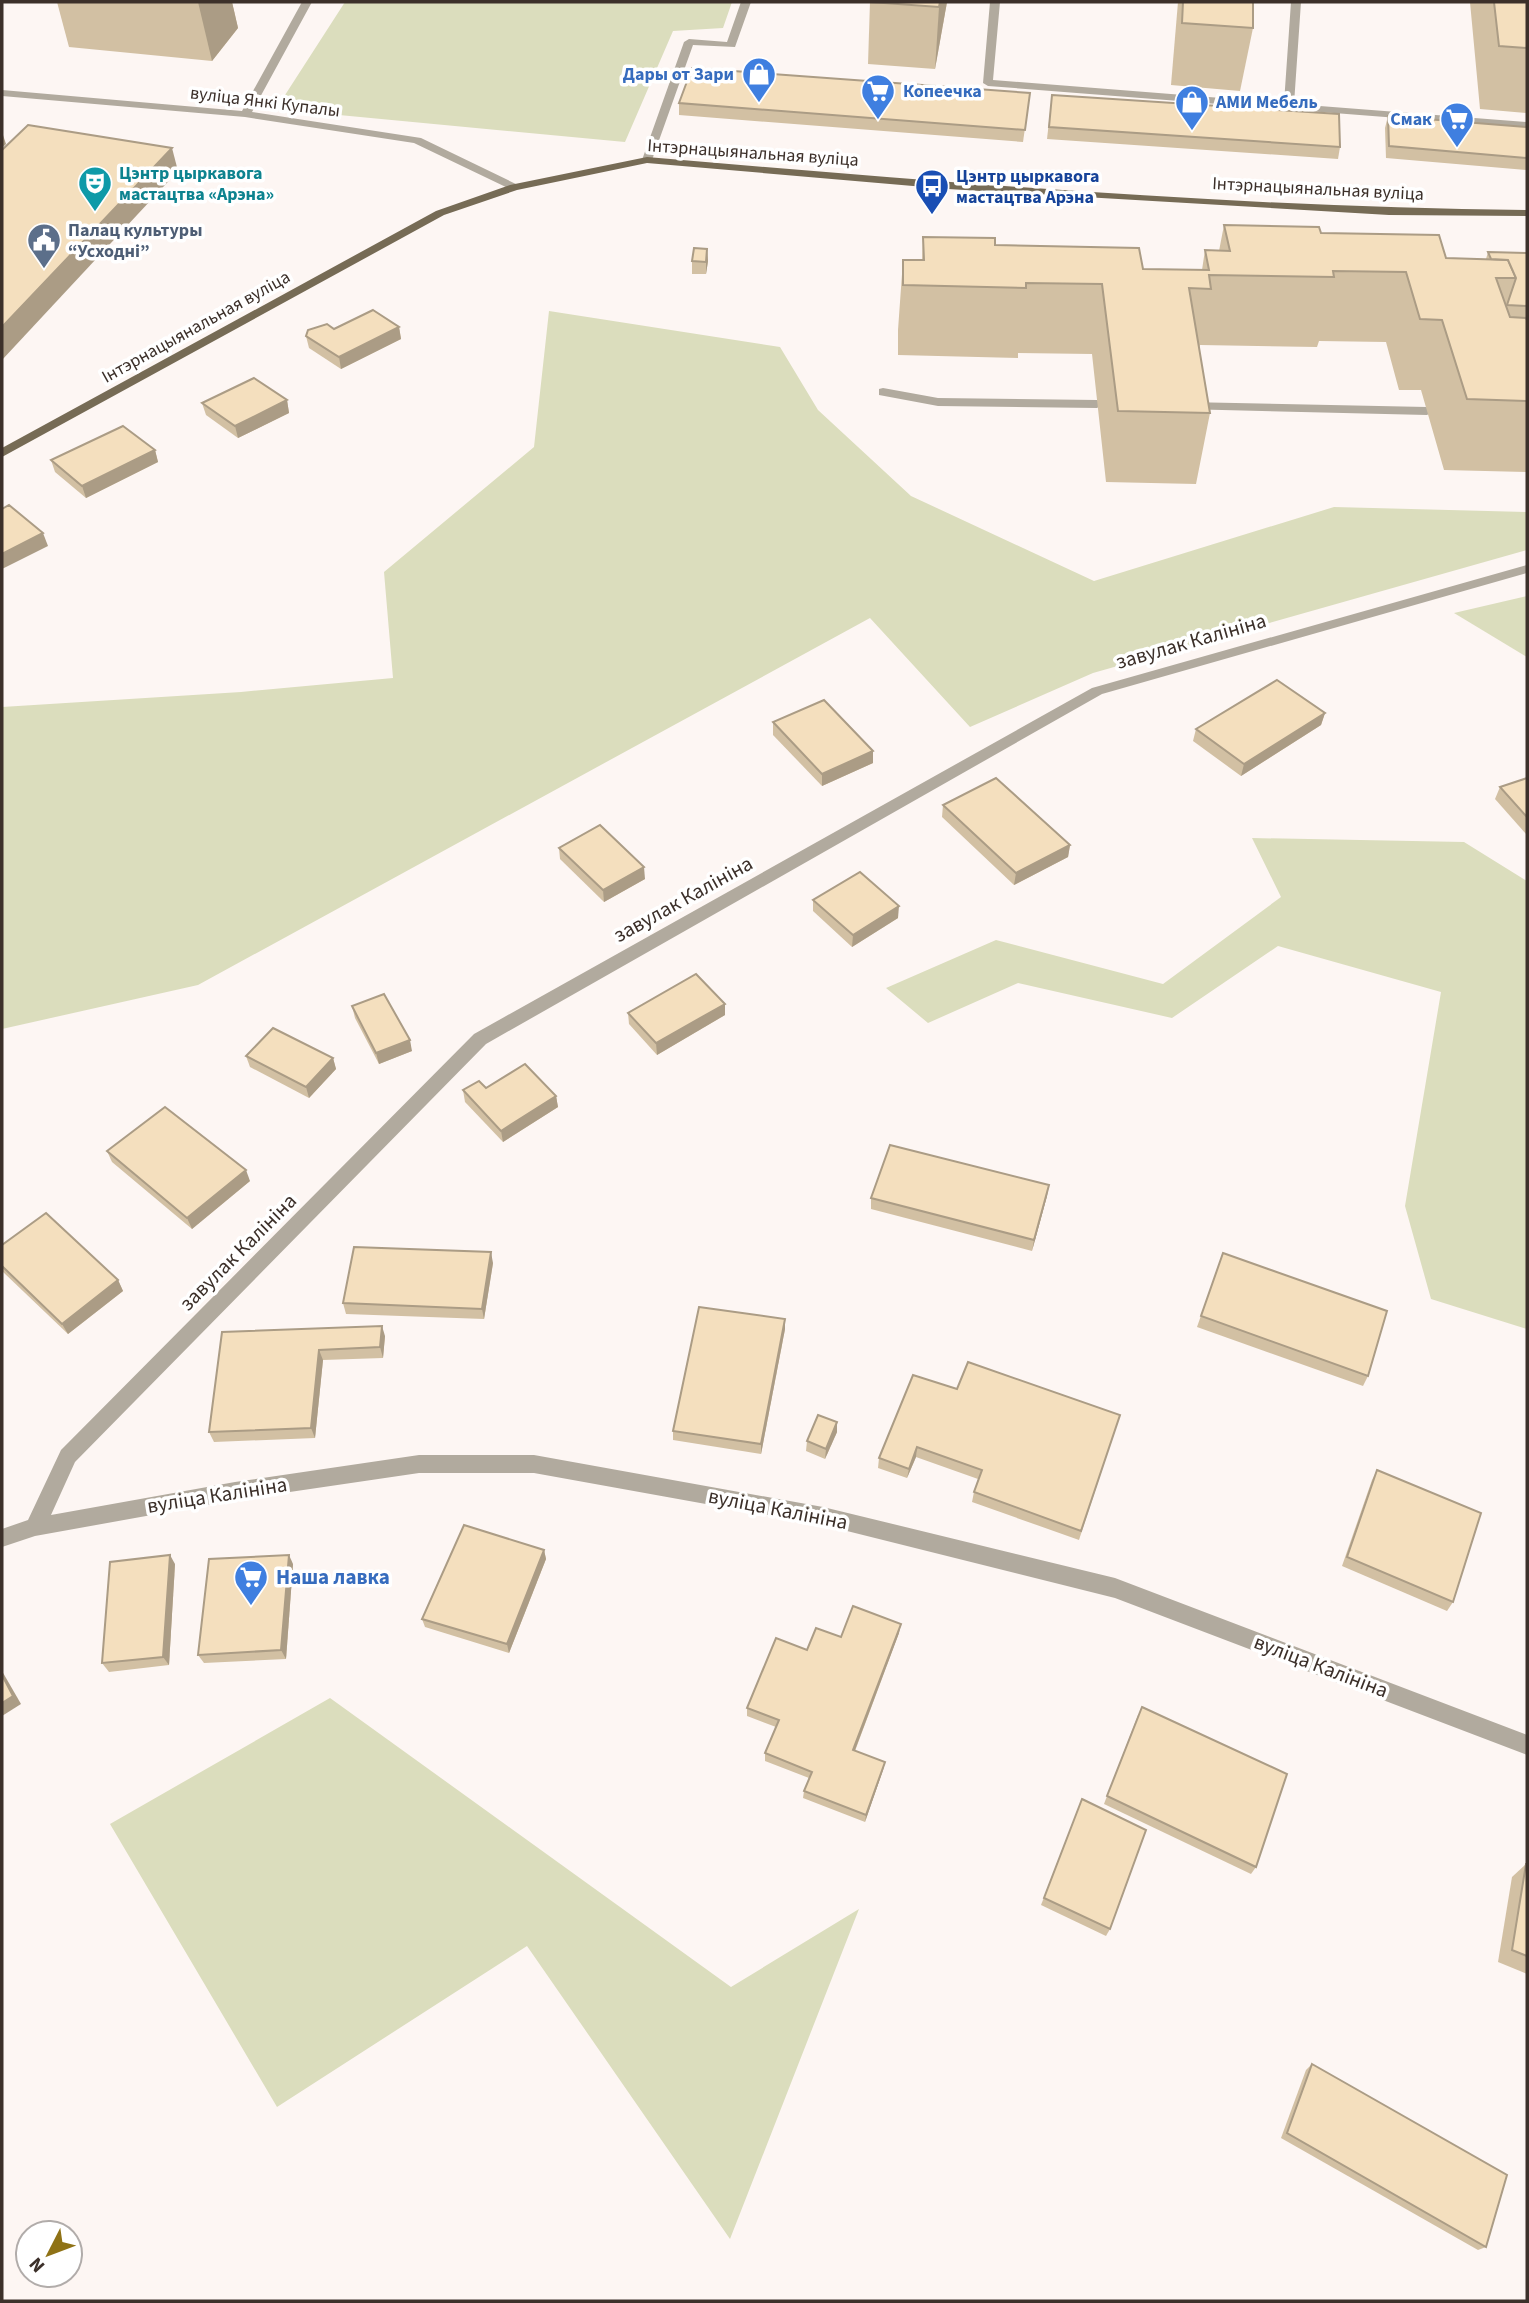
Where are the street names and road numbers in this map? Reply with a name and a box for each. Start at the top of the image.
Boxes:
street label: вуліца Янкі Купалы [189,80,341,124]
street label: Інтэрнацыянальная вуліца [646,133,860,173]
street label: Інтэрнацыянальная вуліца [1212,171,1424,207]
street label: Інтэрнацыянальная вуліца [97,265,295,389]
street label: завулак Калініна [1112,605,1270,677]
street label: завулак Калініна [608,848,758,950]
street label: завулак Калініна [173,1187,303,1317]
street label: вуліца Калініна [145,1469,289,1521]
street label: вуліца Калініна [706,1481,850,1537]
street label: вуліца Калініна [1250,1627,1392,1705]

